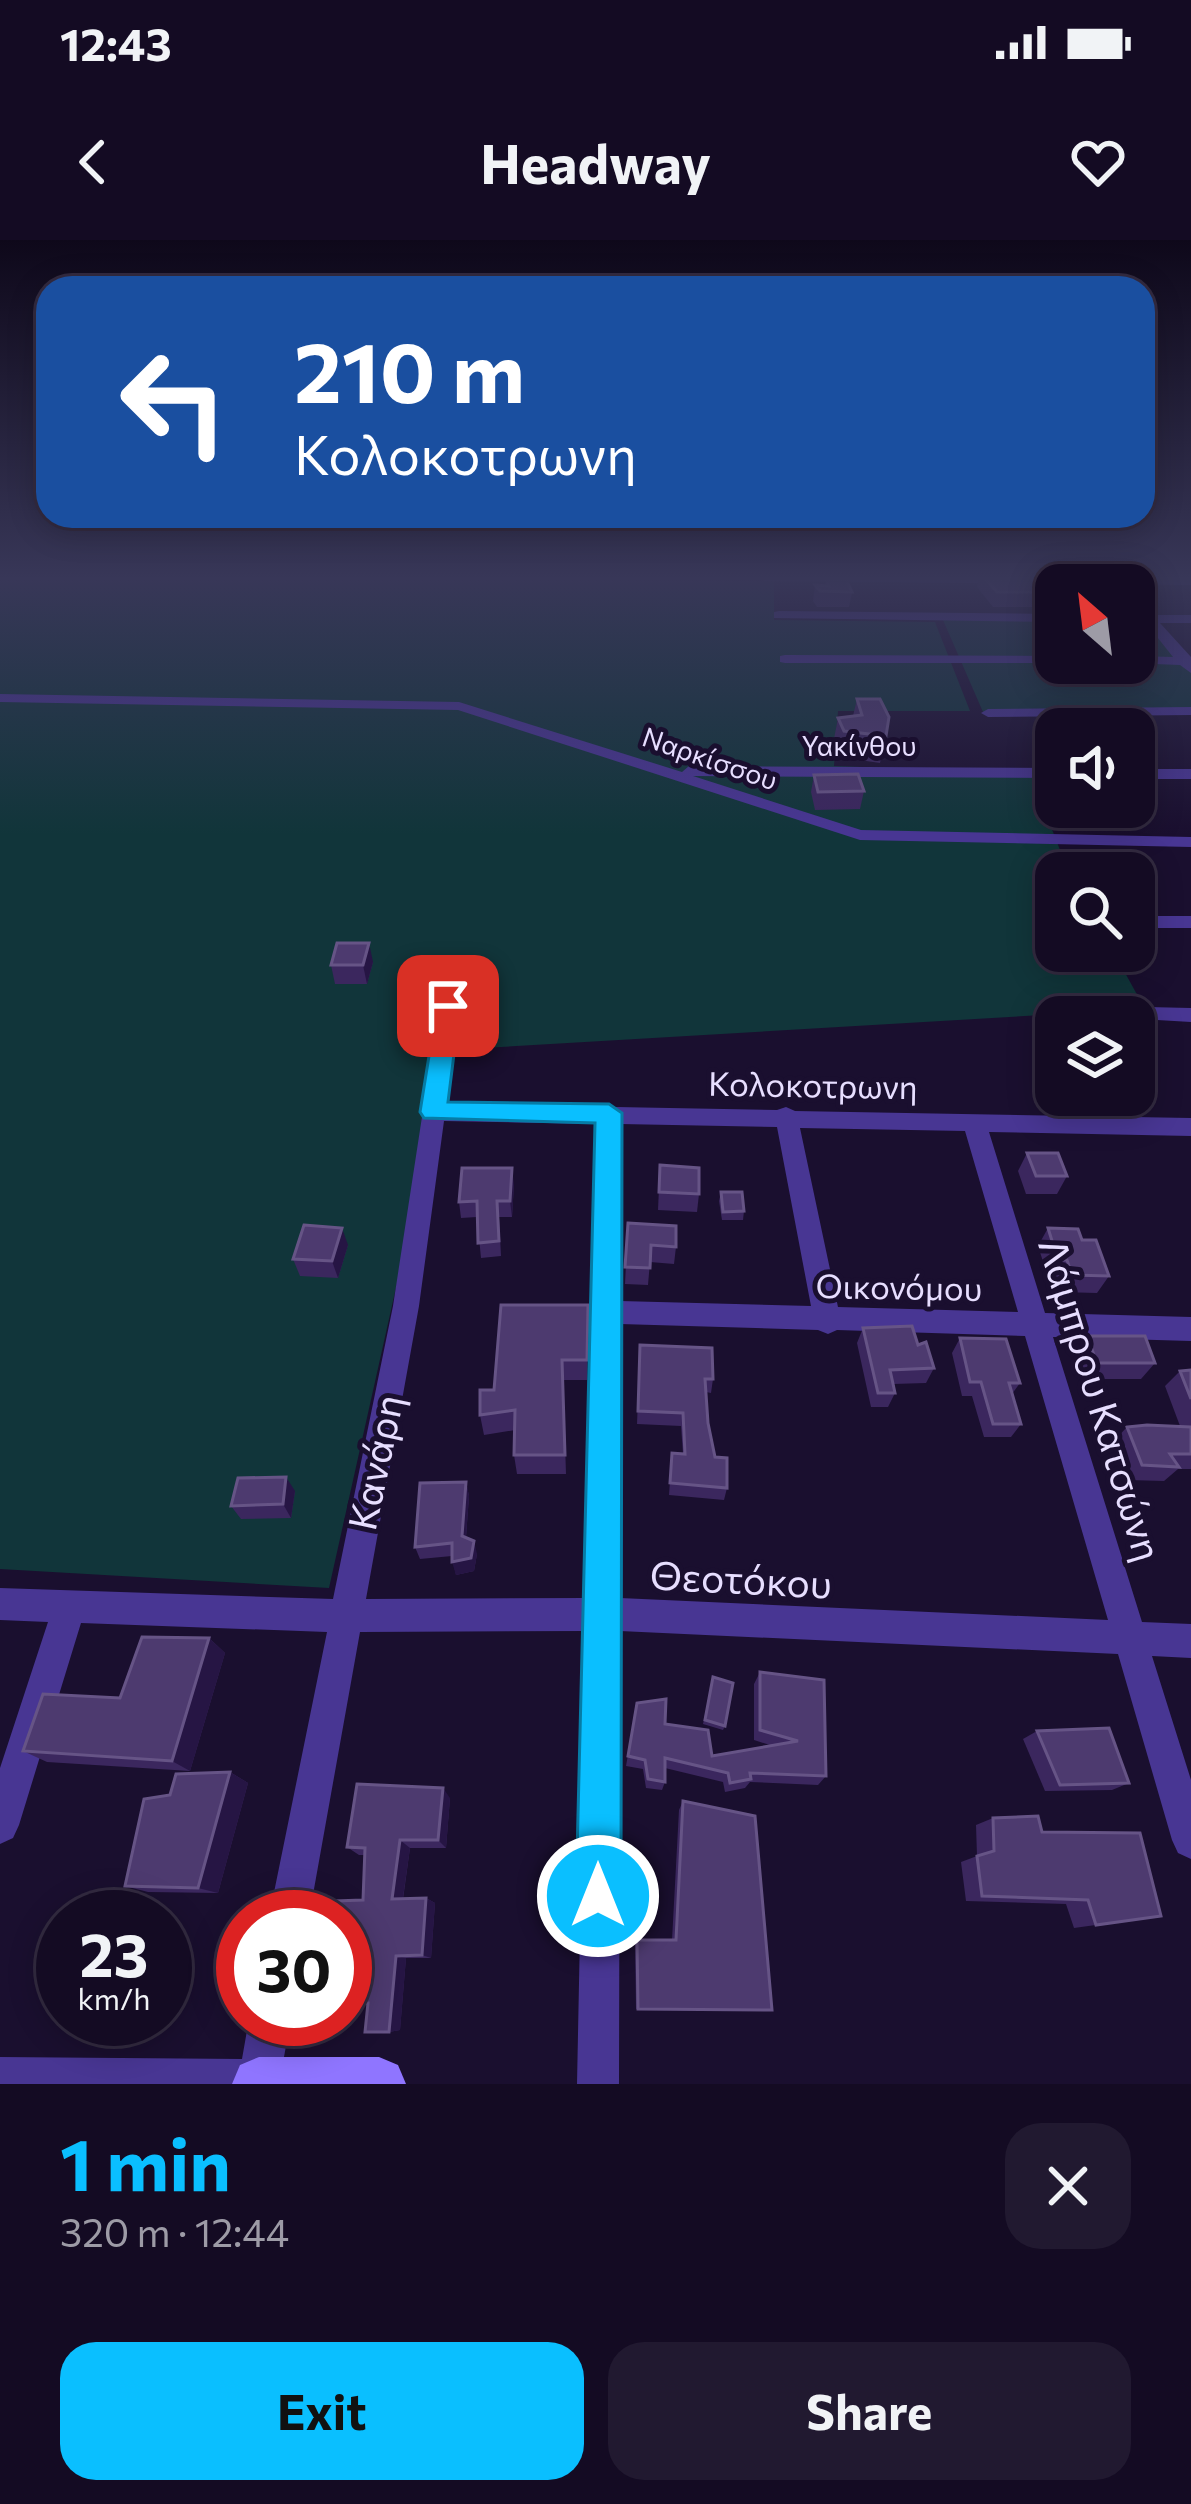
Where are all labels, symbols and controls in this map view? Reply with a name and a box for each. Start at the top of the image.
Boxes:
text: 12:43 [60,15,172,70]
icon: back [60,129,126,195]
text: Headway [480,129,711,195]
icon: heart [1065,129,1131,195]
text: 210 m [294,318,525,420]
icon: left [96,324,252,480]
text: Κολοκοτρωνη [294,420,637,486]
north arrow [1035,564,1155,684]
map controls [1035,564,1155,1116]
button: sound [1035,708,1155,828]
street label: Ναρκίσσου [638,720,782,796]
street label: Υακίνθου [802,729,916,762]
button: search [1035,852,1155,972]
pin [397,955,499,1057]
icon: arrive [415,973,481,1039]
button: layers [1035,996,1155,1116]
street label: Κολοκοτρωνη [708,1062,918,1106]
street label: Λάμπρου Κατσώνη [1030,1232,1174,1566]
street label: Οικονόμου [815,1264,983,1308]
street label: Κανάρη [336,1390,412,1534]
street label: Θεοτόκου [649,1549,833,1607]
position arrow [535,1833,661,1959]
speed limit sign: 30 [216,1890,372,2046]
text: 23 [79,1916,149,1989]
text: km/h [78,1979,150,2016]
text: 1 min [60,2118,231,2206]
button: close [1005,2123,1131,2249]
text: 320 m · 12:44 [60,2207,289,2255]
button: Exit [60,2342,584,2480]
button: Share [608,2342,1131,2480]

